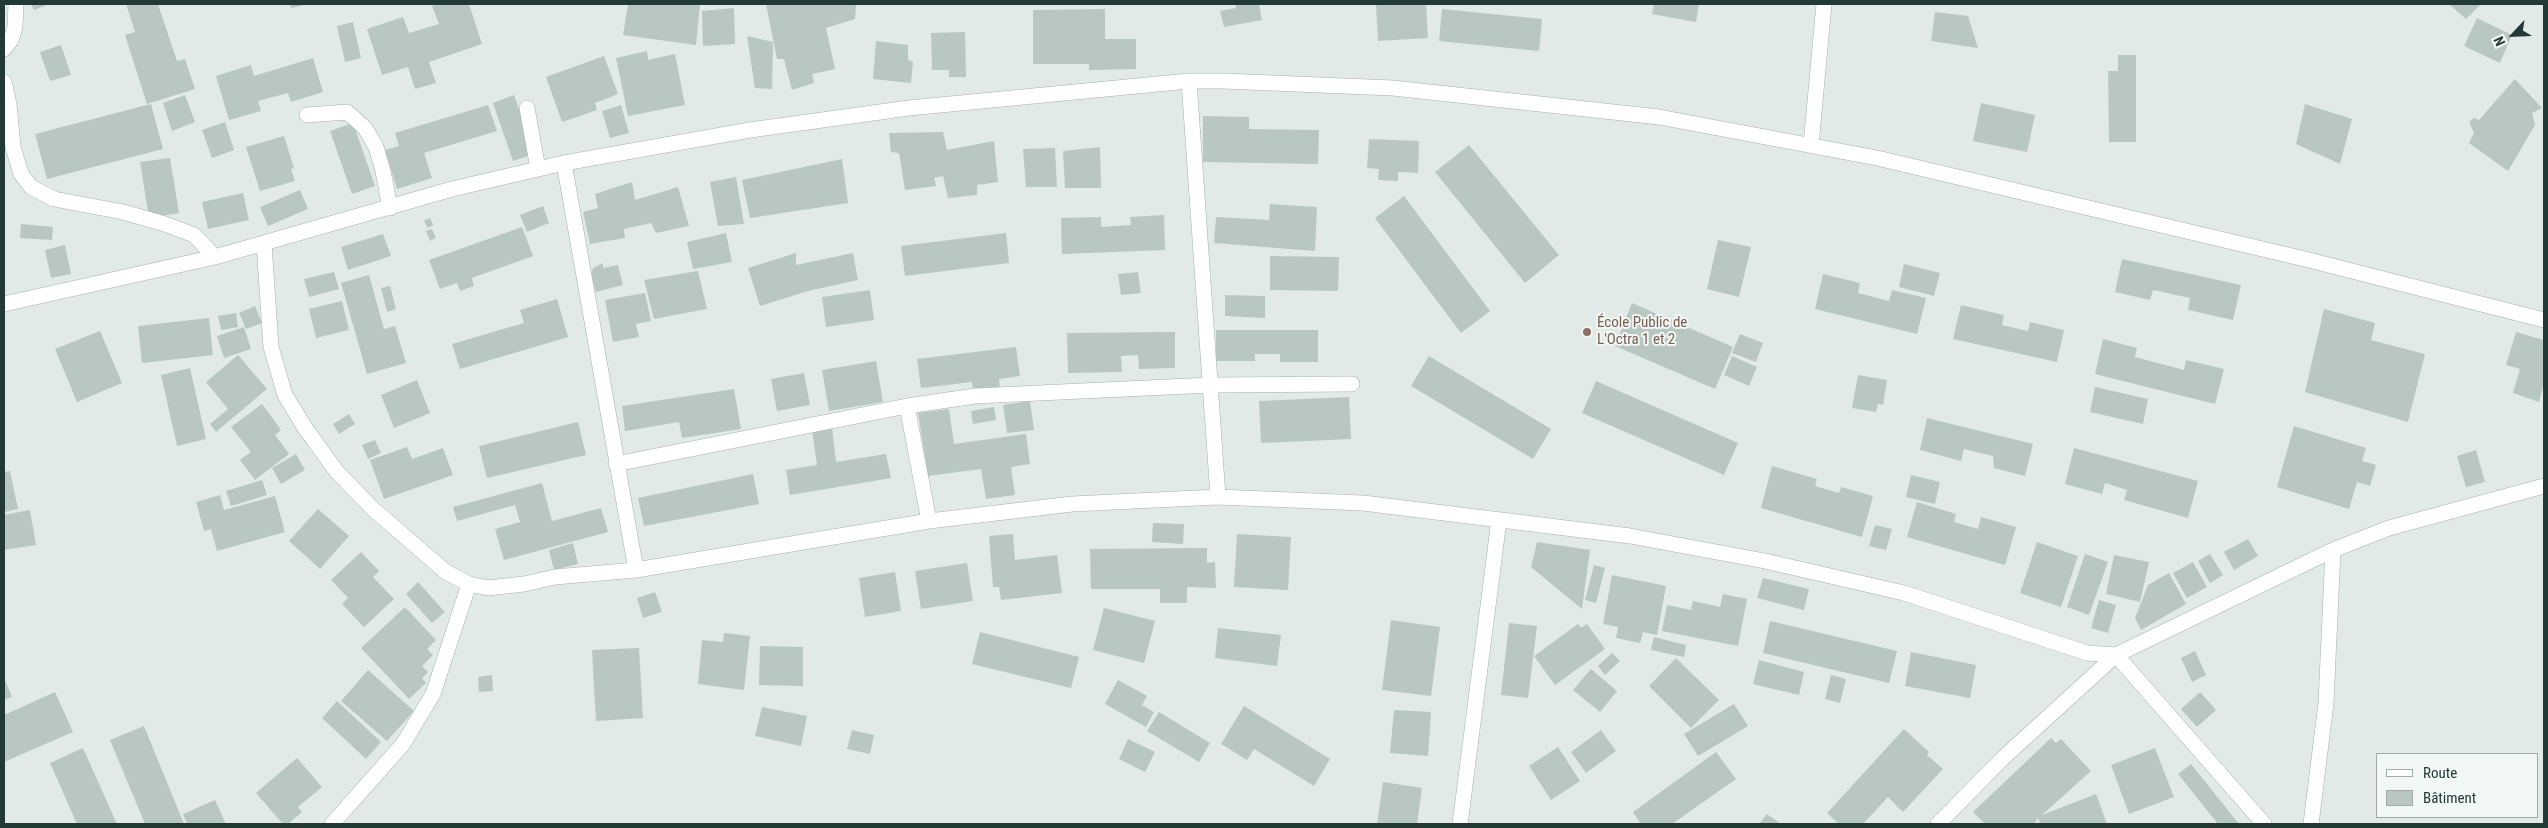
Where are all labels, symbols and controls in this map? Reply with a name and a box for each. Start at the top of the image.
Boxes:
north arrow [2488,10,2538,60]
text: N [2490,34,2508,49]
place label: École Public de L'Octra 1 et 2 [1597,314,1687,349]
marker: École Public de L'Octra 1 et 2 [1581,326,1593,338]
legend [2376,753,2538,818]
text: Route [2423,764,2457,782]
text: Bâtiment [2423,789,2476,807]

